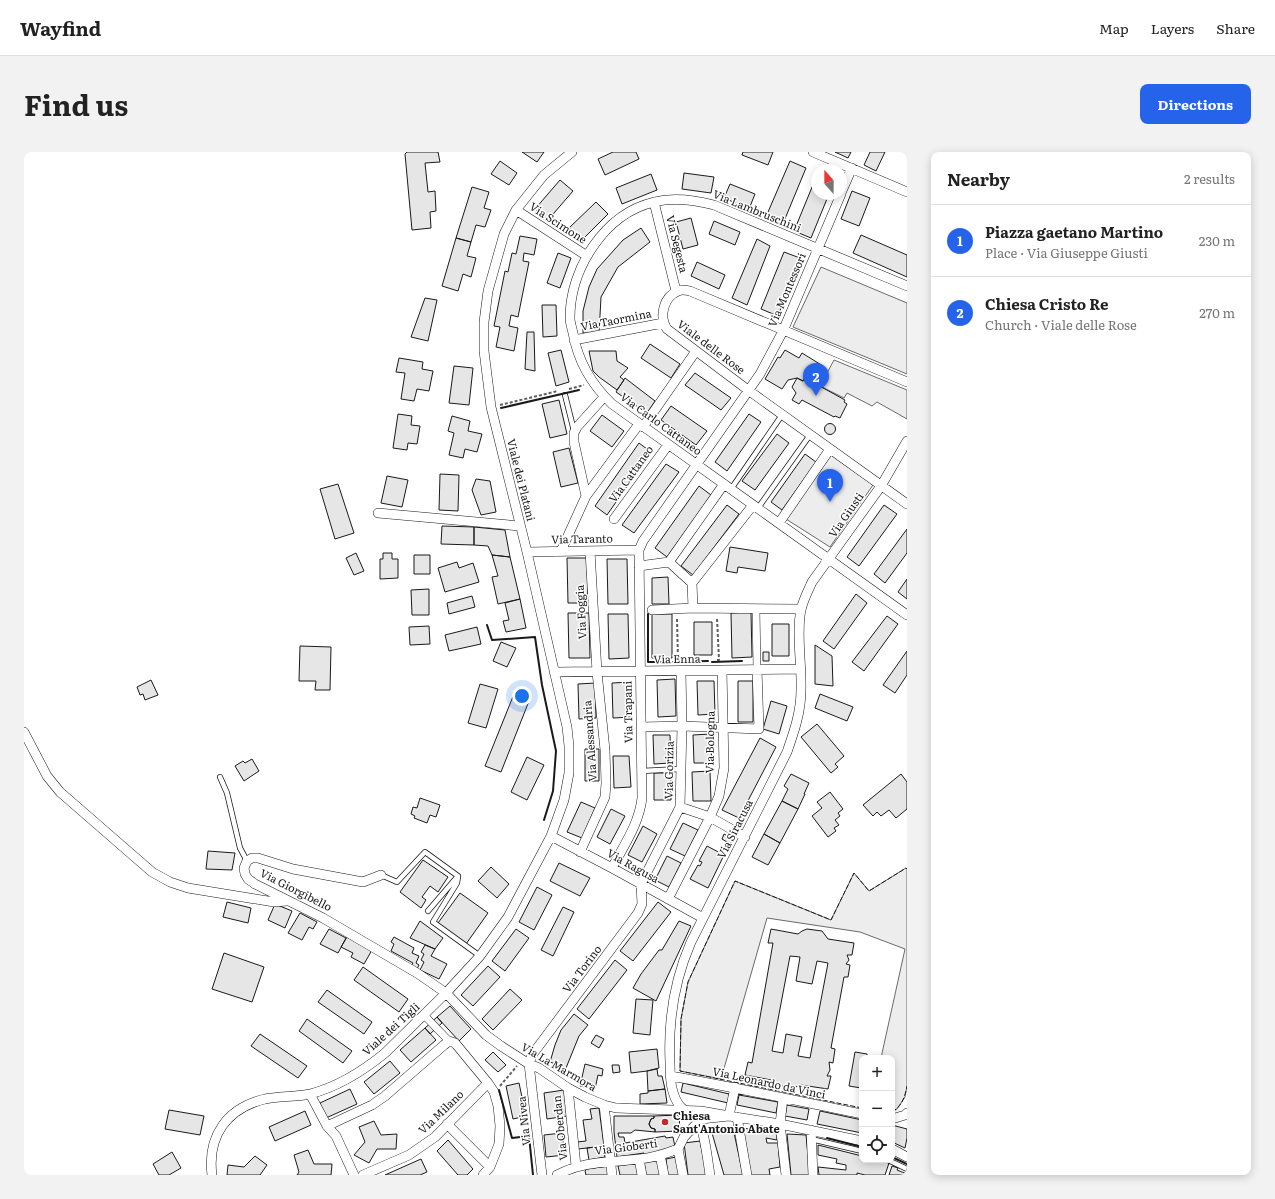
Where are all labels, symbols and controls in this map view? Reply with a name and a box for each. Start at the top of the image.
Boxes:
text: Wayfind [20,14,101,42]
text: Map [1099,18,1129,38]
text: Layers [1151,18,1194,38]
text: Share [1216,18,1255,38]
text: Find us [24,83,128,125]
button: Directions [1140,84,1251,124]
north arrow [811,164,847,200]
text: Nearby [947,166,1010,191]
text: 2 results [1184,169,1235,188]
street label: Via Lambruschini [711,185,804,235]
street label: Via Scimone [527,198,591,247]
street label: Via Segesta [663,213,693,274]
text: Piazza gaetano Martino [985,220,1163,243]
text: 1 [957,231,963,250]
text: 230 m [1199,231,1235,250]
text: Place · Via Giuseppe Giusti [985,243,1148,262]
street label: Via Montessori [763,250,809,329]
text: Chiesa Cristo Re [985,292,1109,315]
text: 2 [957,303,963,322]
text: 270 m [1199,303,1235,322]
street label: Via Taormina [579,304,653,334]
street label: Viale delle Rose [674,315,749,377]
text: Church · Viale delle Rose [985,315,1137,334]
pin: 2 [803,363,829,396]
street label: Via Carlo Cattaneo [617,388,706,458]
street label: Viale dei Platani [504,437,540,523]
street label: Via Cattaneo [604,442,656,505]
pin: 1 [817,469,843,502]
street label: Via Giusti [824,488,867,540]
street label: Via Taranto [551,529,613,547]
street label: Via Foggia [571,584,589,640]
street label: Via Enna [653,650,701,666]
street label: Via Trapani [618,680,636,743]
your location [512,686,532,706]
street label: Via Alessandria [578,700,600,782]
street label: Via Bologna [700,710,718,773]
street label: Via Gorizia [659,741,677,799]
street label: Via Siracusa [712,796,756,861]
street label: Via Ragusa [604,844,663,886]
street label: Via Giorgibello [258,864,335,914]
street label: Via Torino [558,941,604,996]
street label: Viale dei Tigli [358,998,423,1058]
street label: Via La Marmora [519,1038,600,1094]
map controls [859,1055,895,1163]
button: + [859,1055,895,1091]
street label: Via Leonardo da Vinci [711,1062,827,1102]
street label: Via Milano [414,1086,467,1137]
button: − [859,1091,895,1127]
street label: Via Nivea [512,1095,534,1147]
street label: Via Oberdan [548,1095,570,1161]
place label: Chiesa Sant'Antonio Abate [673,1107,780,1136]
marker: Chiesa Sant'Antonio Abate [660,1117,670,1127]
button: locate [859,1127,895,1163]
street label: Via Gioberti [593,1134,659,1158]

